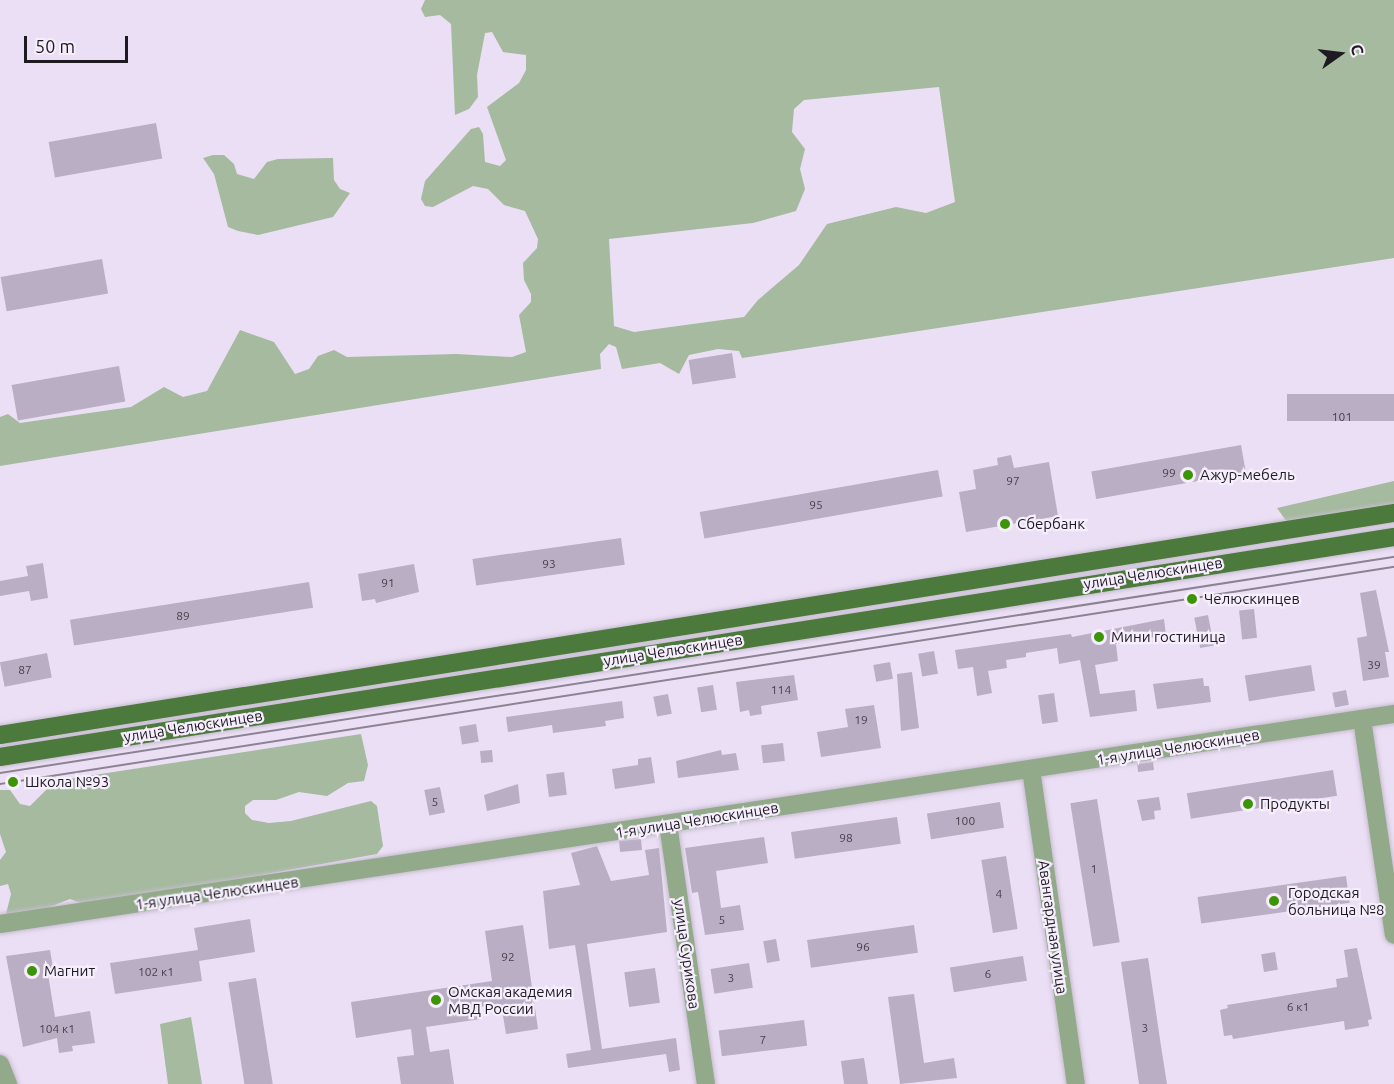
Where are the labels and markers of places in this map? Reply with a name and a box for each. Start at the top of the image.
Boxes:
place label: Ажур-мебель [1200,466,1295,484]
marker: Ажур-мебель [1181,468,1195,482]
place label: Сбербанк [1017,515,1085,533]
marker: Сбербанк [998,517,1012,531]
place label: Челюскинцев [1204,590,1300,608]
marker: Челюскинцев [1185,592,1199,606]
place label: Мини гостиница [1111,628,1226,646]
marker: Мини гостиница [1092,630,1106,644]
place label: Школа №93 [25,773,109,791]
marker: Школа №93 [6,775,20,789]
place label: Продукты [1260,795,1330,813]
marker: Продукты [1241,797,1255,811]
place label: Городская больница №8 [1288,883,1385,918]
marker: Городская больница №8 [1265,892,1283,910]
place label: Магнит [44,962,95,980]
marker: Магнит [25,964,39,978]
place label: Омская академия МВД России [448,982,572,1017]
marker: Омская академия МВД России [429,993,443,1007]

